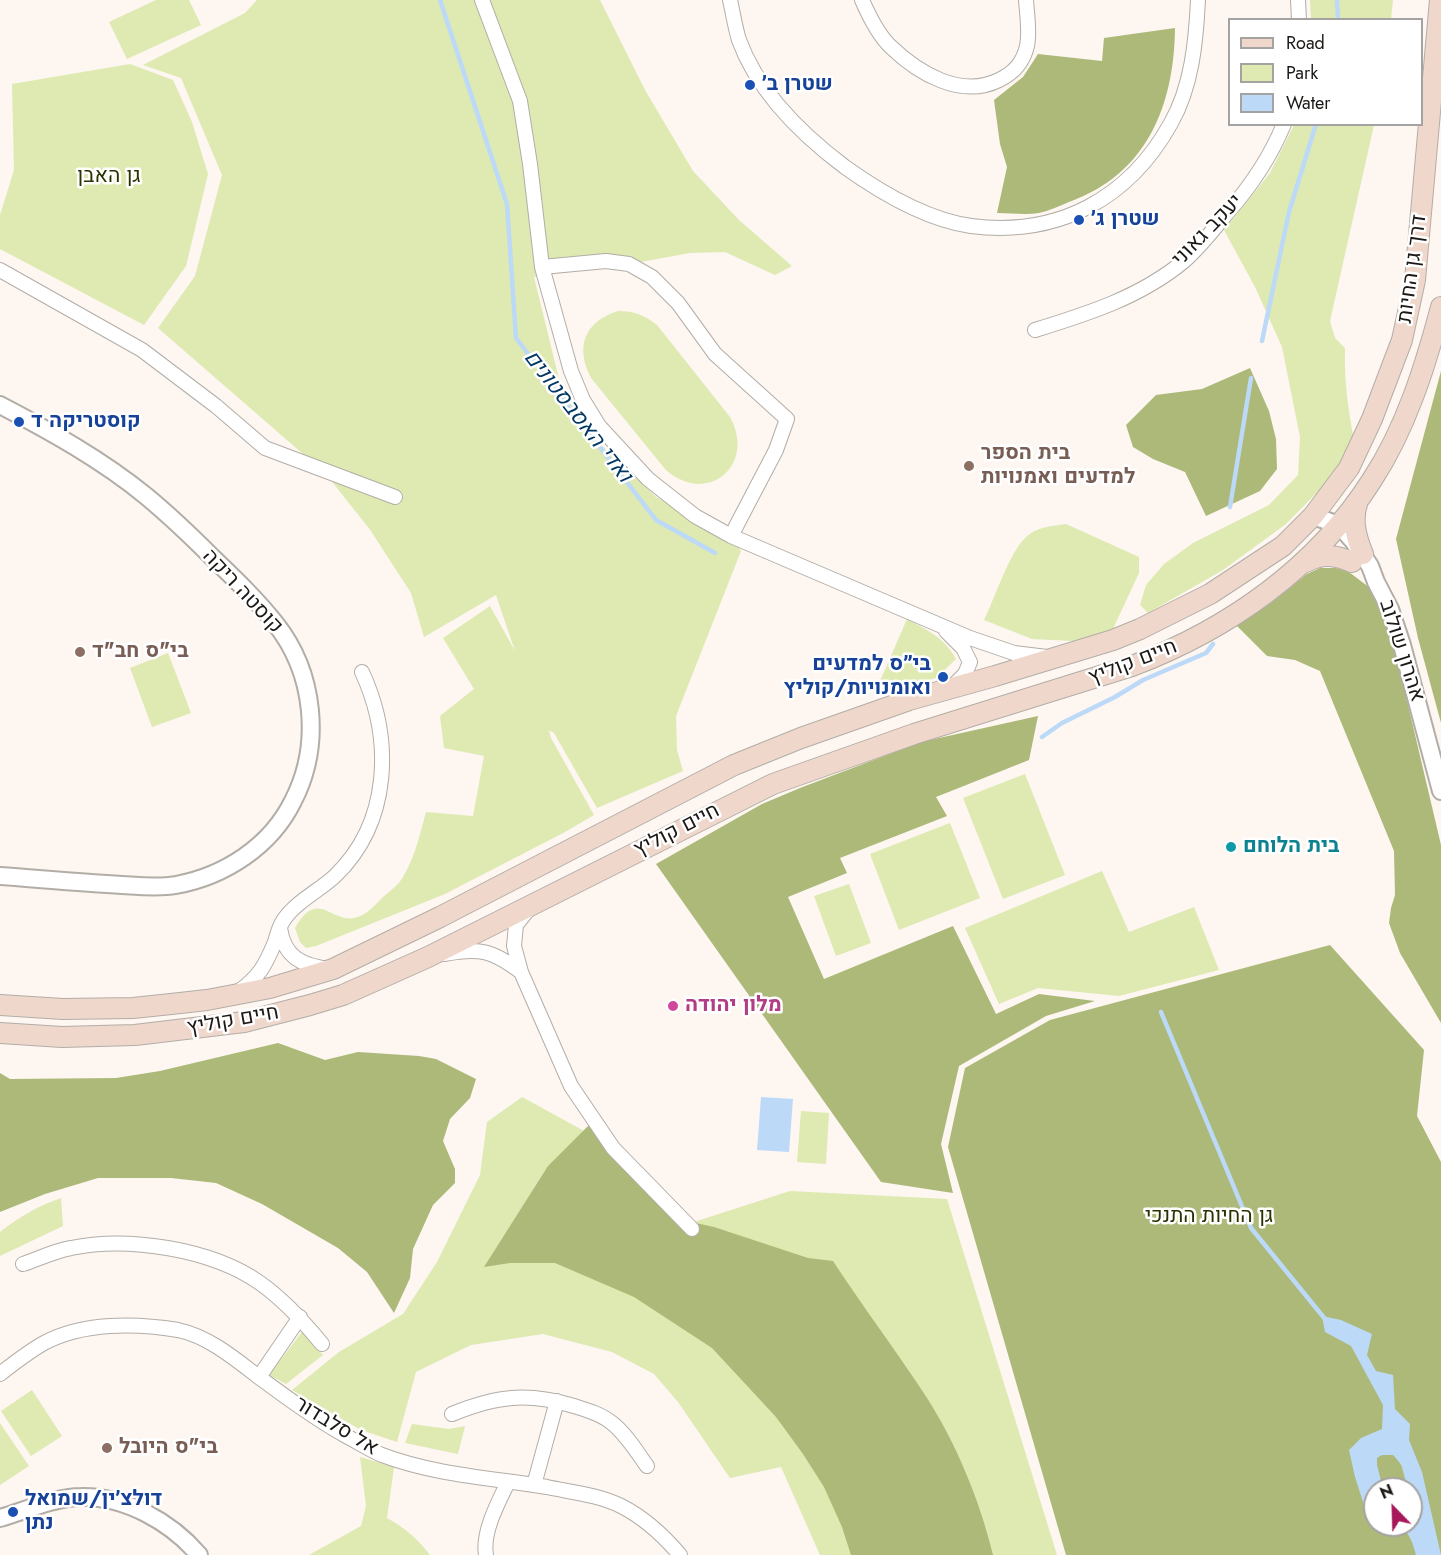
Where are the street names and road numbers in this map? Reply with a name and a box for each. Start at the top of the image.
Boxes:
street label: יעקב גאוני [1167,190,1249,272]
street label: דרך גן החיות [1393,213,1433,325]
street label: קוסטה ריקה [197,545,287,639]
street label: אהרון שולוב [1373,597,1429,705]
street label: חיים קוליץ [1085,635,1181,691]
street label: חיים קוליץ [630,799,724,863]
street label: חיים קוליץ [185,1001,281,1041]
street label: אל סלבדור [290,1392,382,1462]

